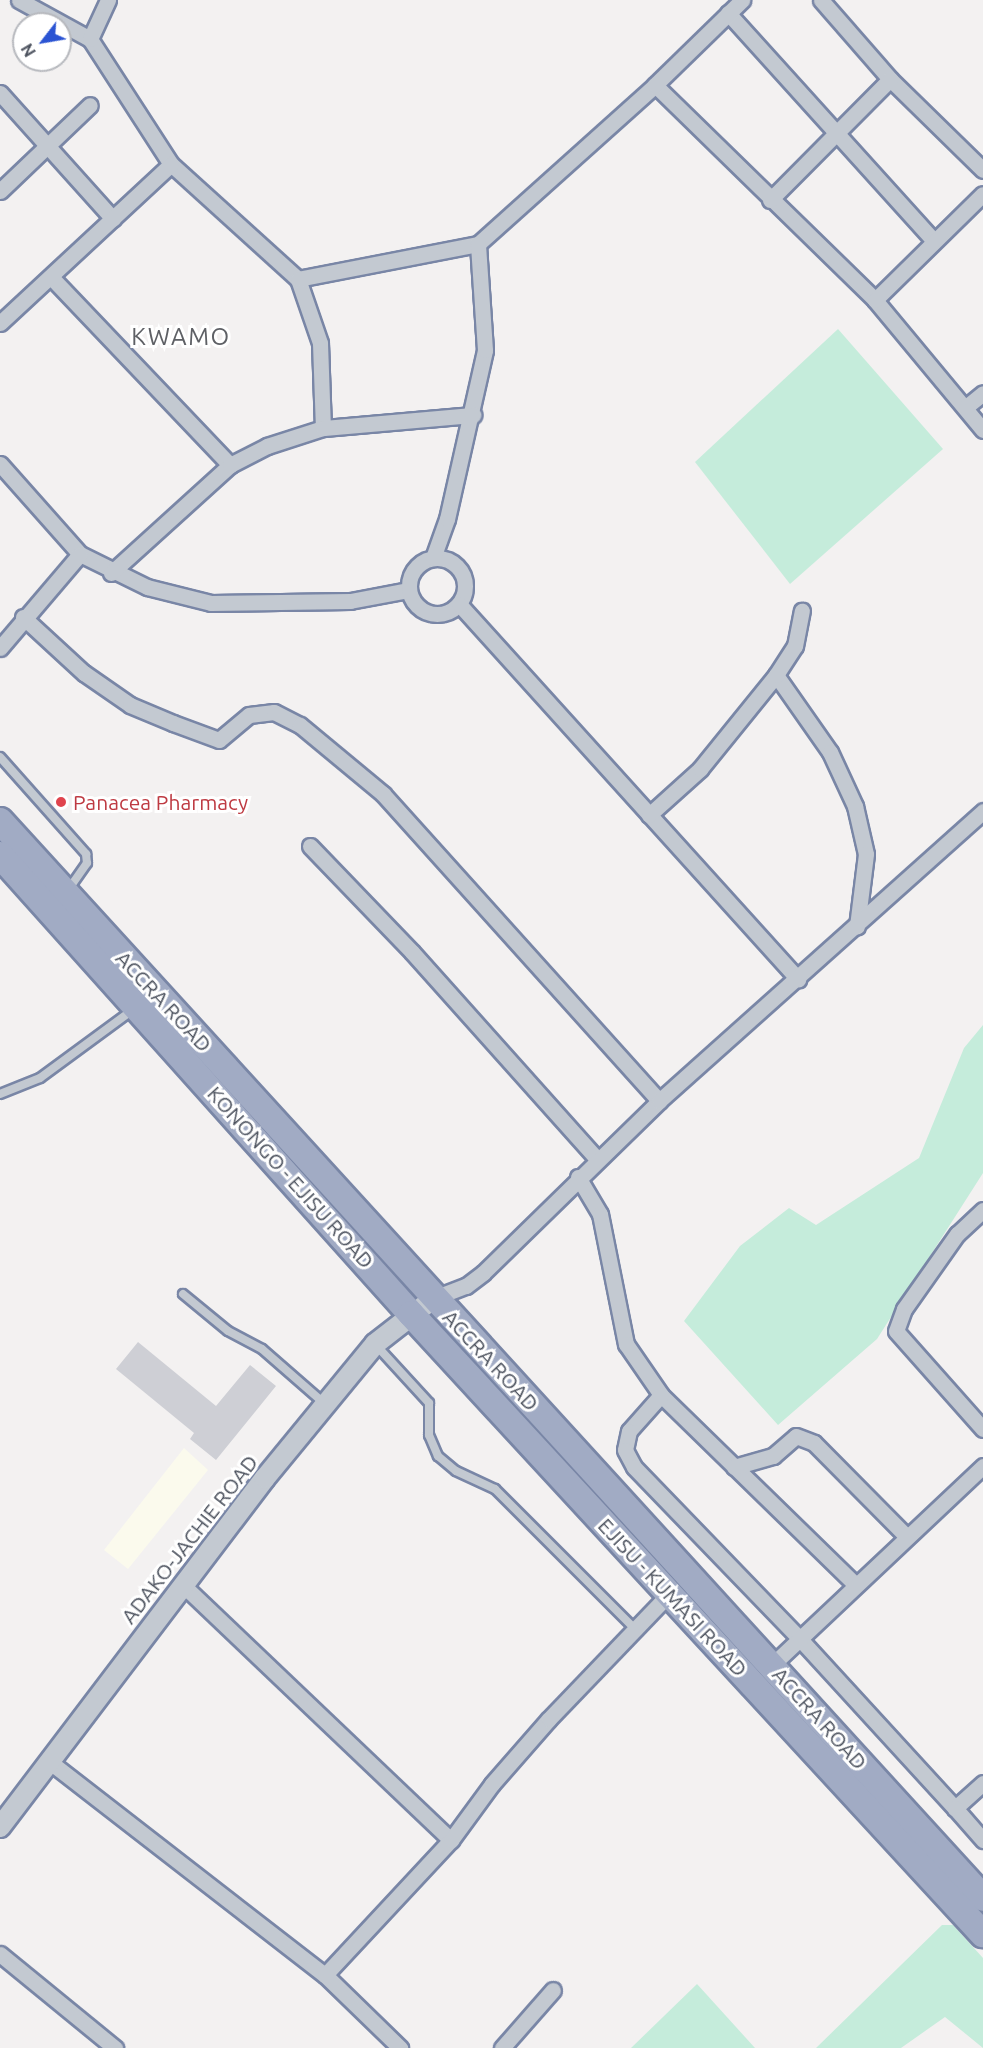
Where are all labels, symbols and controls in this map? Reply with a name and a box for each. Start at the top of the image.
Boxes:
north arrow [12,12,72,72]
text: N [17,40,39,60]
district label: KWAMO [131,323,231,351]
place label: Panacea Pharmacy [73,789,248,815]
marker: Panacea Pharmacy [54,795,68,809]
street label: ACCRA ROAD [111,945,217,1057]
street label: KONONGO - EJISU ROAD [203,1081,379,1273]
street label: ACCRA ROAD [438,1304,544,1416]
street label: ADAKO-JACHIE ROAD [115,1450,263,1628]
street label: EJISU - KUMASI ROAD [593,1513,753,1681]
street label: ACCRA ROAD [768,1662,872,1774]

